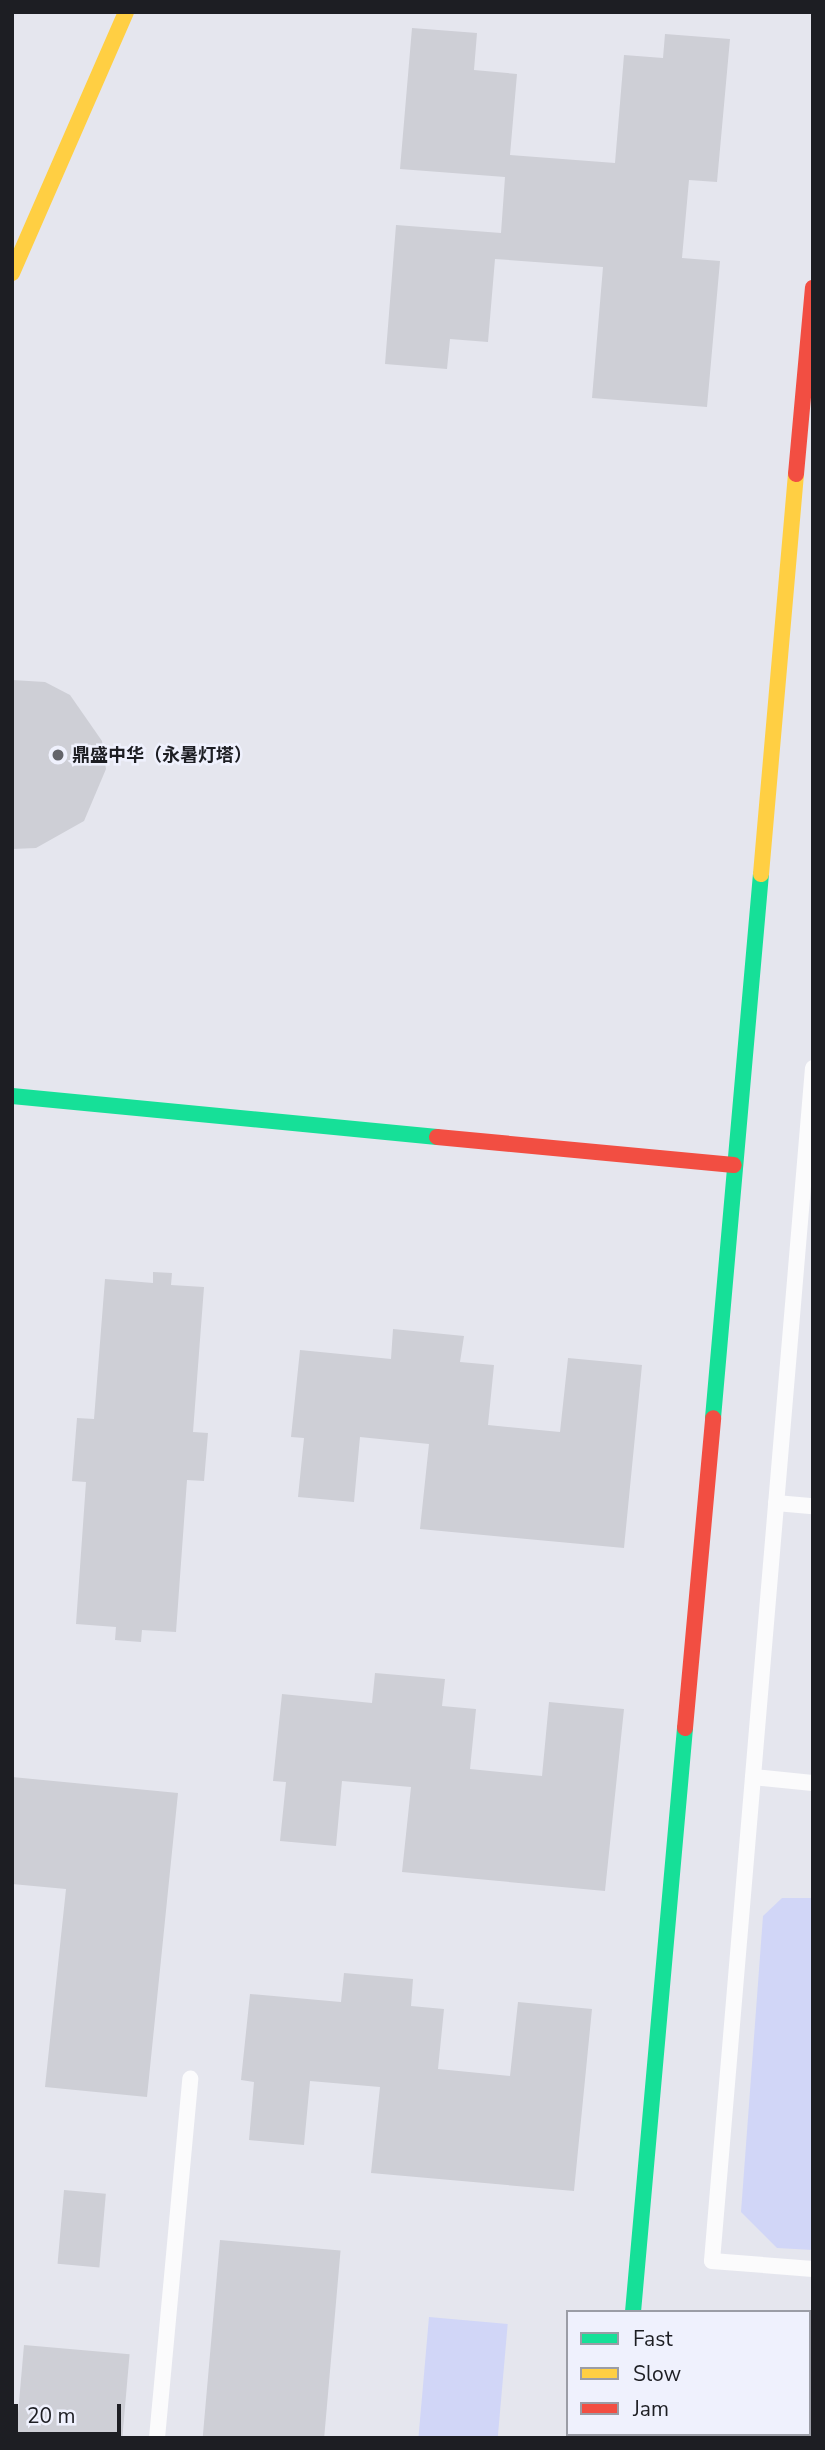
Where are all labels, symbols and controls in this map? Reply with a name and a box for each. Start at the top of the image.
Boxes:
place label: 鼎盛中华（永暑灯塔） [72,744,252,766]
marker: 鼎盛中华（永暑灯塔） [50,747,66,763]
legend [566,2310,811,2436]
text: Fast [633,2325,673,2353]
text: Slow [633,2360,681,2388]
scale bar [18,2390,124,2434]
text: Jam [633,2395,669,2423]
text: 20 m [27,2402,76,2430]

